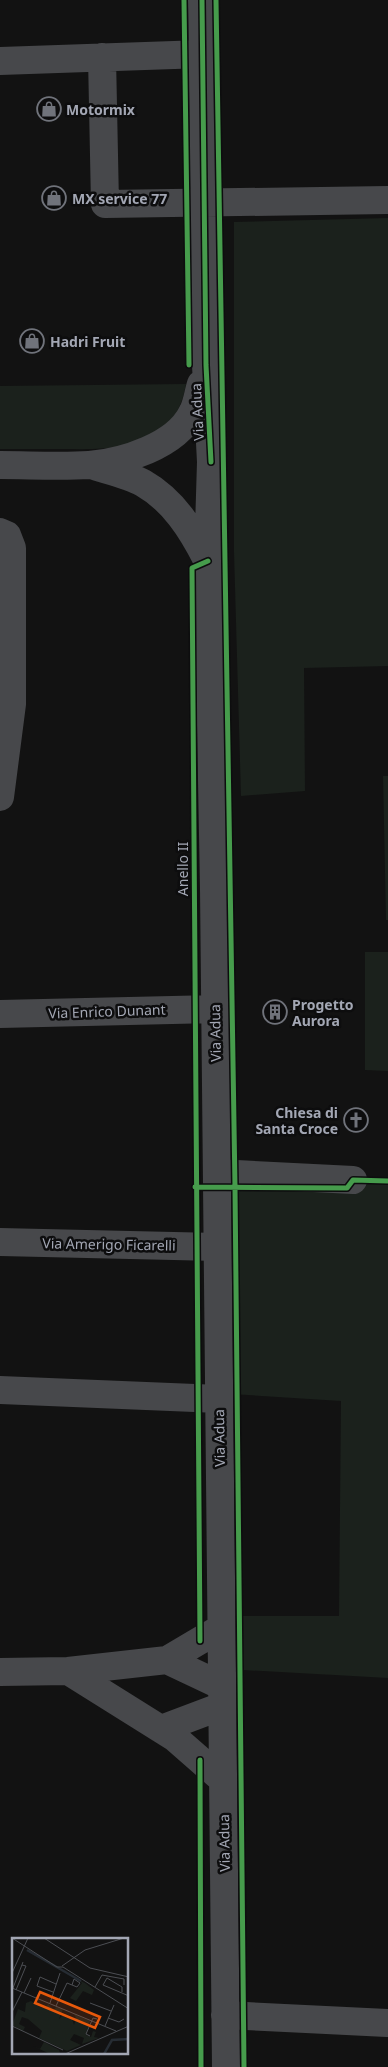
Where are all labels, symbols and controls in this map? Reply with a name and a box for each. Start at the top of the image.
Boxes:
shop icon: Motormix [36,96,62,122]
place label: Motormix [66,100,136,119]
shop icon: MX service 77 [41,185,67,211]
place label: MX service 77 [72,189,167,208]
shop icon: Hadri Fruit [19,328,45,354]
place label: Hadri Fruit [50,332,125,351]
street label: Via Adua [186,383,208,441]
street label: Anello II [173,842,192,896]
place label: Progetto Aurora [292,995,354,1030]
street label: Via Enrico Dunant [48,999,166,1023]
building icon: Progetto Aurora [262,999,288,1025]
street label: Via Adua [205,1004,225,1062]
place label: Chiesa di Santa Croce [255,1103,338,1138]
church icon: Chiesa di Santa Croce [343,1107,369,1133]
street label: Via Amerigo Ficarelli [42,1233,176,1255]
street label: Via Adua [209,1409,229,1467]
street label: Via Adua [214,1814,234,1872]
inset map [12,1938,129,2054]

